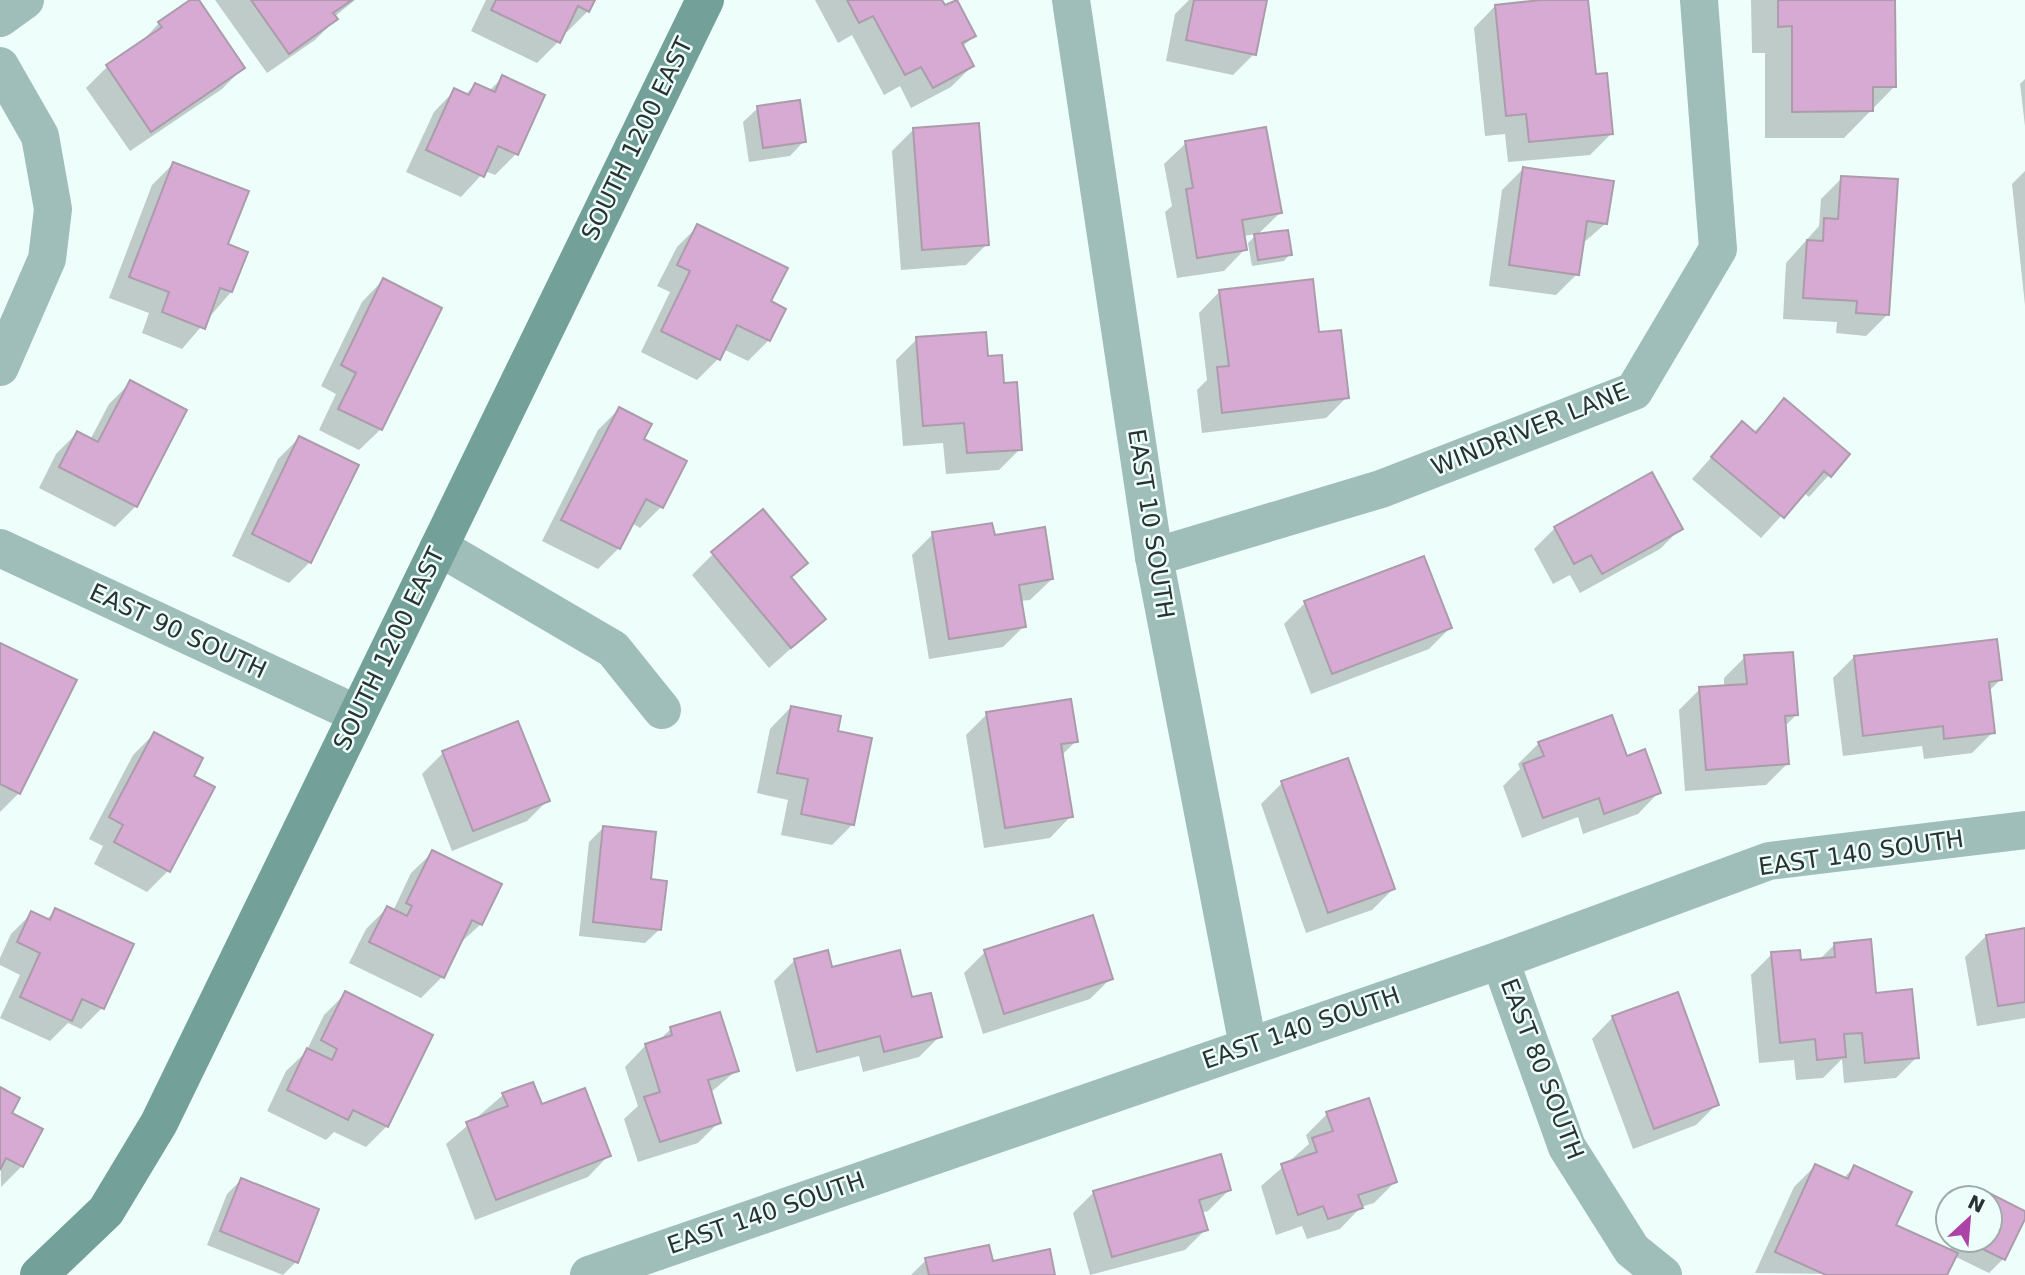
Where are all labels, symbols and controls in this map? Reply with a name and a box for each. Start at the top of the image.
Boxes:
street label: SOUTH 1200 EAST [576,33,698,245]
street label: WINDRIVER LANE [1427,377,1633,481]
street label: EAST 10 SOUTH [1122,427,1180,621]
street label: SOUTH 1200 EAST [328,543,450,755]
street label: EAST 90 SOUTH [85,578,271,684]
street label: EAST 140 SOUTH [1757,825,1965,881]
street label: EAST 80 SOUTH [1495,975,1589,1163]
street label: EAST 140 SOUTH [1199,981,1403,1075]
street label: EAST 140 SOUTH [664,1166,868,1260]
north arrow [1934,1184,2004,1254]
text: N [1964,1190,1988,1217]

